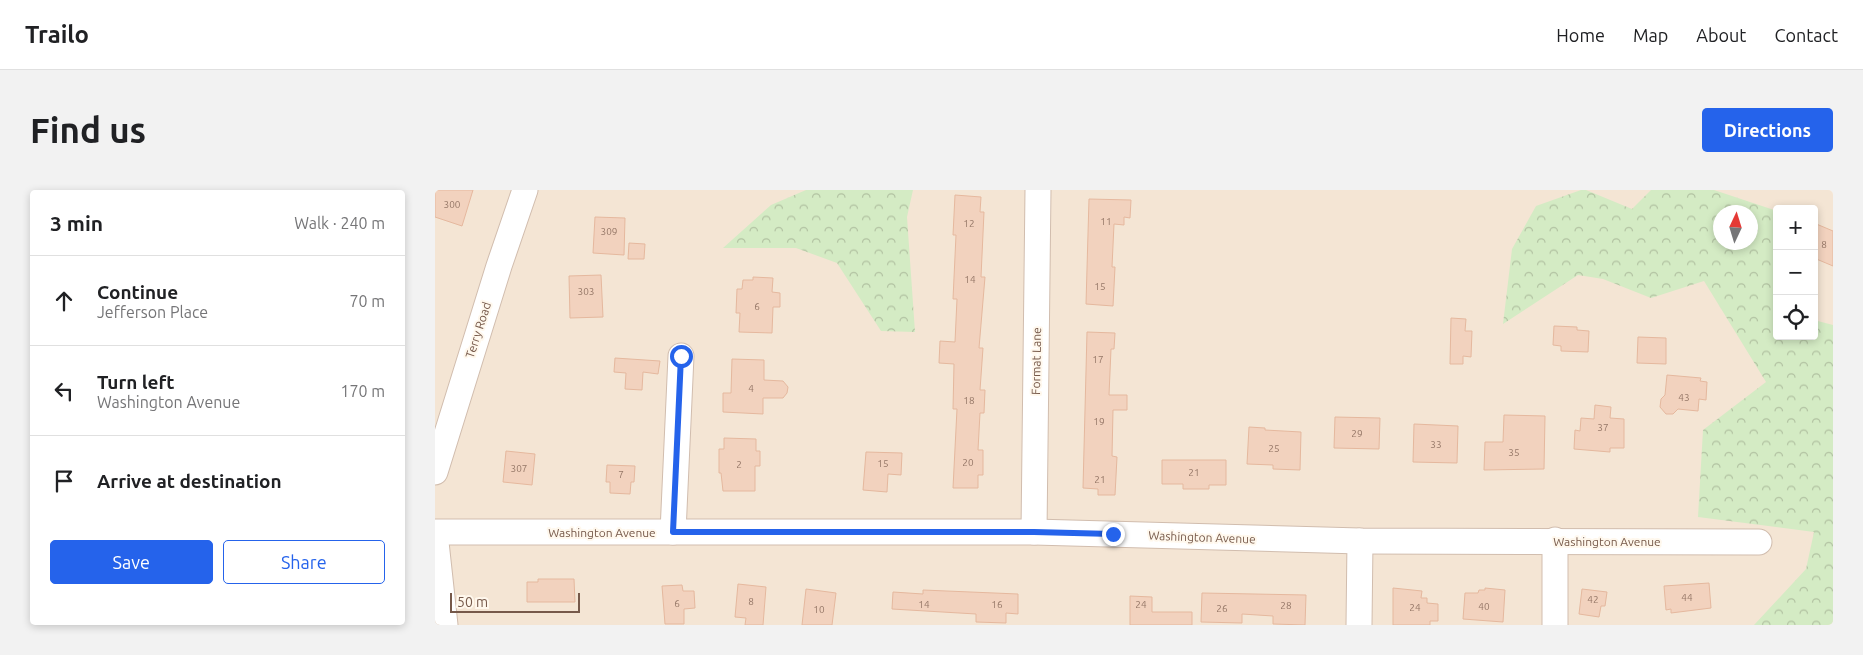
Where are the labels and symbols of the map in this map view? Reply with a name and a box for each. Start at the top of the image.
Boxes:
house number: 300 [444,199,461,210]
north arrow [1713,205,1758,250]
house number: 11 [1100,216,1112,227]
house number: 12 [963,218,975,229]
house number: 309 [601,226,617,237]
house number: 8 [1821,239,1827,250]
house number: 14 [964,274,976,285]
house number: 15 [1094,281,1106,292]
house number: 303 [578,286,594,297]
street label: Terry Road [463,300,493,360]
house number: 6 [754,301,760,312]
street label: Format Lane [1029,327,1043,395]
route start [670,345,693,368]
house number: 17 [1092,354,1104,365]
house number: 4 [748,383,754,394]
house number: 43 [1678,392,1690,403]
house number: 18 [963,395,975,406]
house number: 19 [1093,416,1105,427]
house number: 37 [1597,422,1609,433]
house number: 29 [1351,428,1363,439]
house number: 33 [1430,439,1442,450]
house number: 25 [1268,443,1280,454]
house number: 35 [1508,447,1520,458]
house number: 20 [962,457,974,468]
house number: 15 [877,458,889,469]
house number: 2 [736,459,742,470]
house number: 307 [511,463,527,474]
house number: 21 [1188,467,1200,478]
house number: 7 [618,469,624,480]
house number: 21 [1094,474,1106,485]
route end [1102,523,1125,546]
street label: Washington Avenue [548,526,656,539]
street label: Washington Avenue [1148,529,1256,545]
street label: Washington Avenue [1553,535,1661,548]
scale bar [450,590,580,613]
house number: 44 [1681,592,1693,603]
house number: 42 [1587,594,1599,605]
house number: 8 [748,596,754,607]
house number: 6 [674,598,680,609]
house number: 14 [918,599,930,610]
house number: 16 [991,599,1003,610]
house number: 24 [1135,599,1147,610]
house number: 28 [1280,600,1292,611]
house number: 40 [1478,601,1490,612]
house number: 24 [1409,602,1421,613]
house number: 26 [1216,603,1228,614]
house number: 10 [813,604,825,615]

